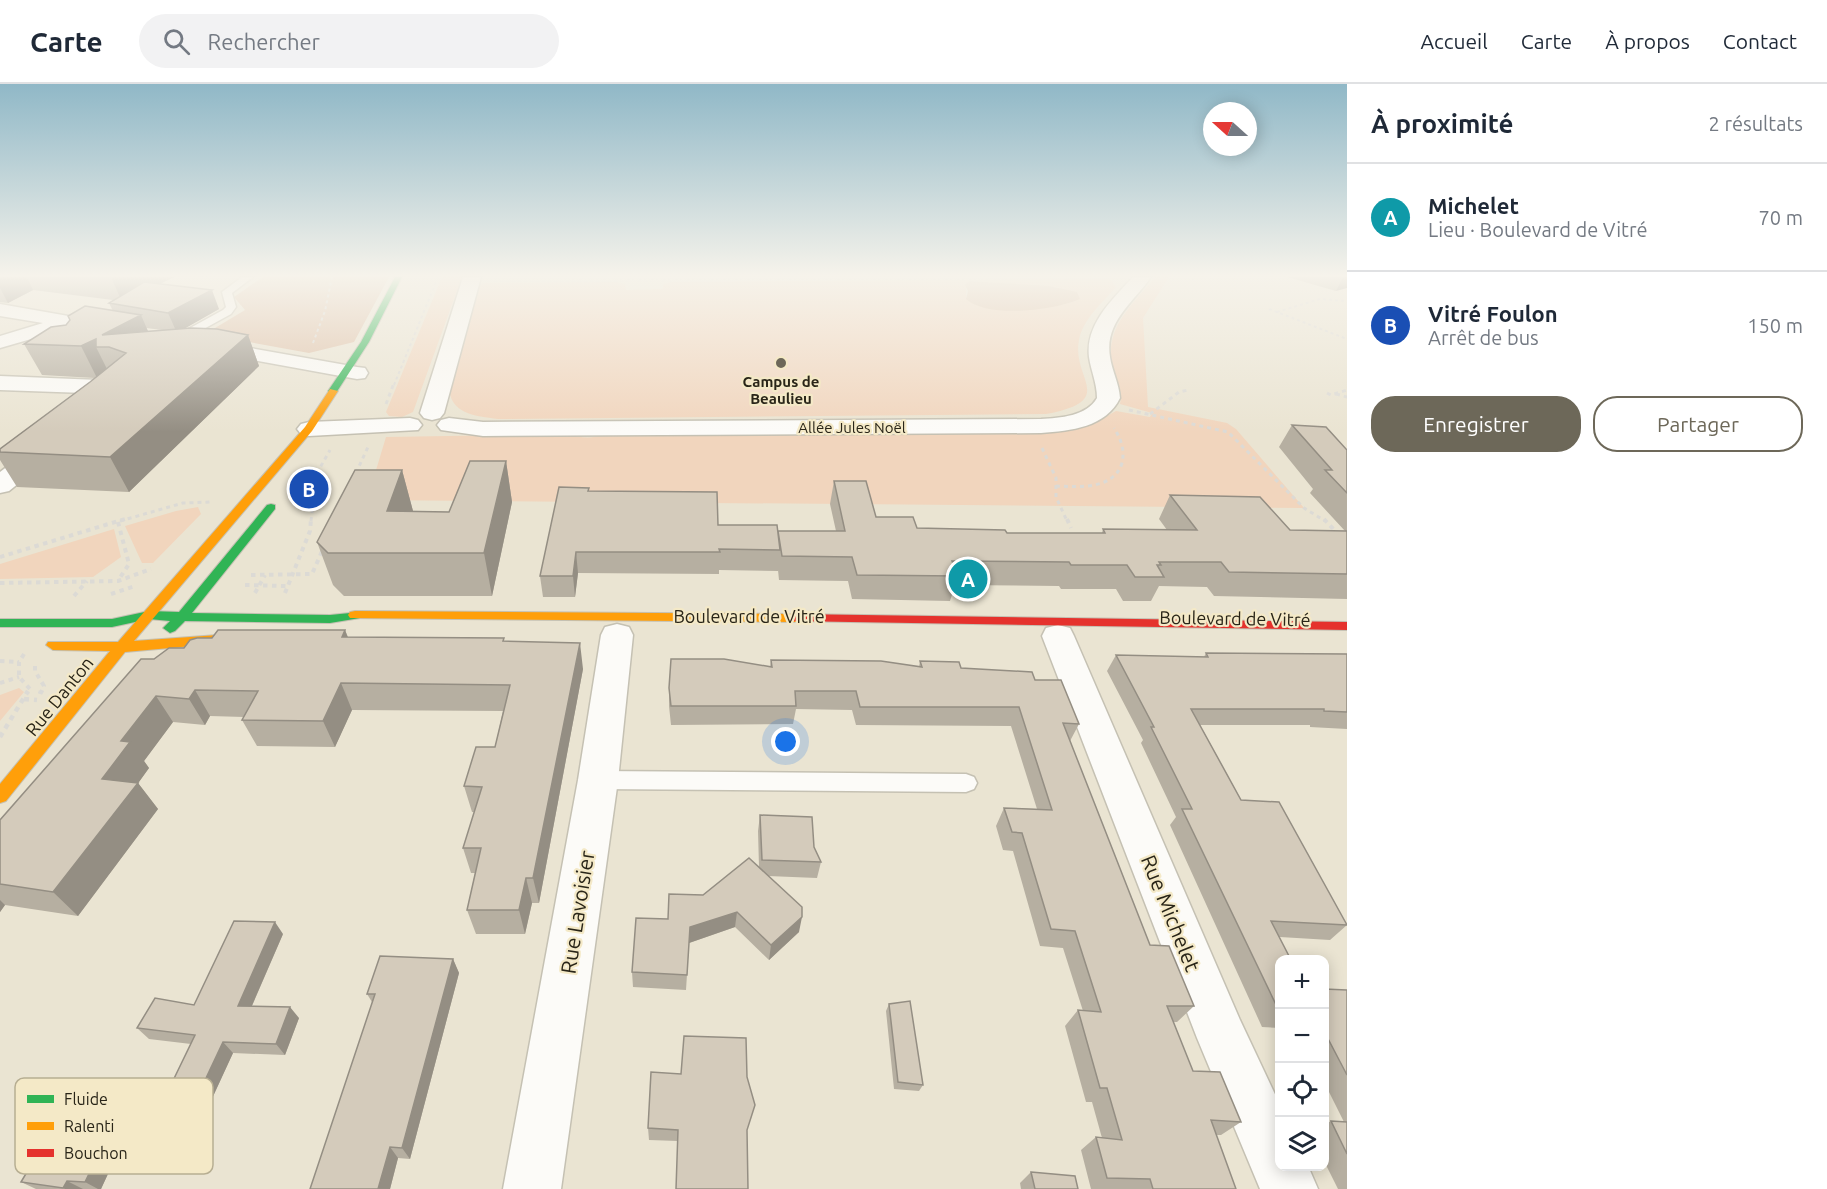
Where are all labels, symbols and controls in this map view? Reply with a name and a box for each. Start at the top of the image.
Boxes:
search box [139,14,559,68]
icon: search [160,25,193,58]
text: Carte [30,26,103,57]
text: Rechercher [208,29,320,54]
text: Accueil [1420,29,1488,53]
text: Carte [1521,29,1572,53]
text: À propos [1605,29,1690,53]
text: Contact [1723,29,1797,53]
north arrow [1203,102,1257,156]
text: À proximité [1371,109,1513,138]
text: 2 résultats [1709,112,1803,135]
text: Michelet [1428,193,1519,218]
text: A [1383,206,1398,229]
text: 70 m [1759,206,1803,229]
text: Lieu · Boulevard de Vitré [1428,218,1648,241]
text: Vitré Foulon [1428,301,1558,326]
text: B [1384,314,1397,337]
text: 150 m [1747,314,1803,337]
text: Arrêt de bus [1428,326,1539,349]
marker: Campus de Beaulieu [774,356,788,370]
place label: Campus de Beaulieu [743,373,819,407]
button: Enregistrer [1371,396,1581,452]
button: Partager [1593,396,1803,452]
street label: Allée Jules Noël [798,419,906,436]
pin: B [290,466,328,512]
pin: A [948,556,988,602]
street label: Boulevard de Vitré [673,606,825,626]
street label: Boulevard de Vitré [1159,607,1311,629]
street label: Rue Danton [21,653,97,739]
your location [771,727,800,756]
street label: Rue Lavoisier [555,849,599,975]
street label: Rue Michelet [1137,851,1205,975]
map controls [1275,955,1329,1171]
button: + [1275,955,1329,1009]
button: − [1275,1009,1329,1063]
button: locate [1275,1063,1329,1117]
legend [15,1078,213,1174]
text: Fluide [64,1090,108,1108]
text: Ralenti [64,1117,115,1135]
button: layers [1275,1117,1329,1171]
text: Bouchon [64,1144,128,1162]

